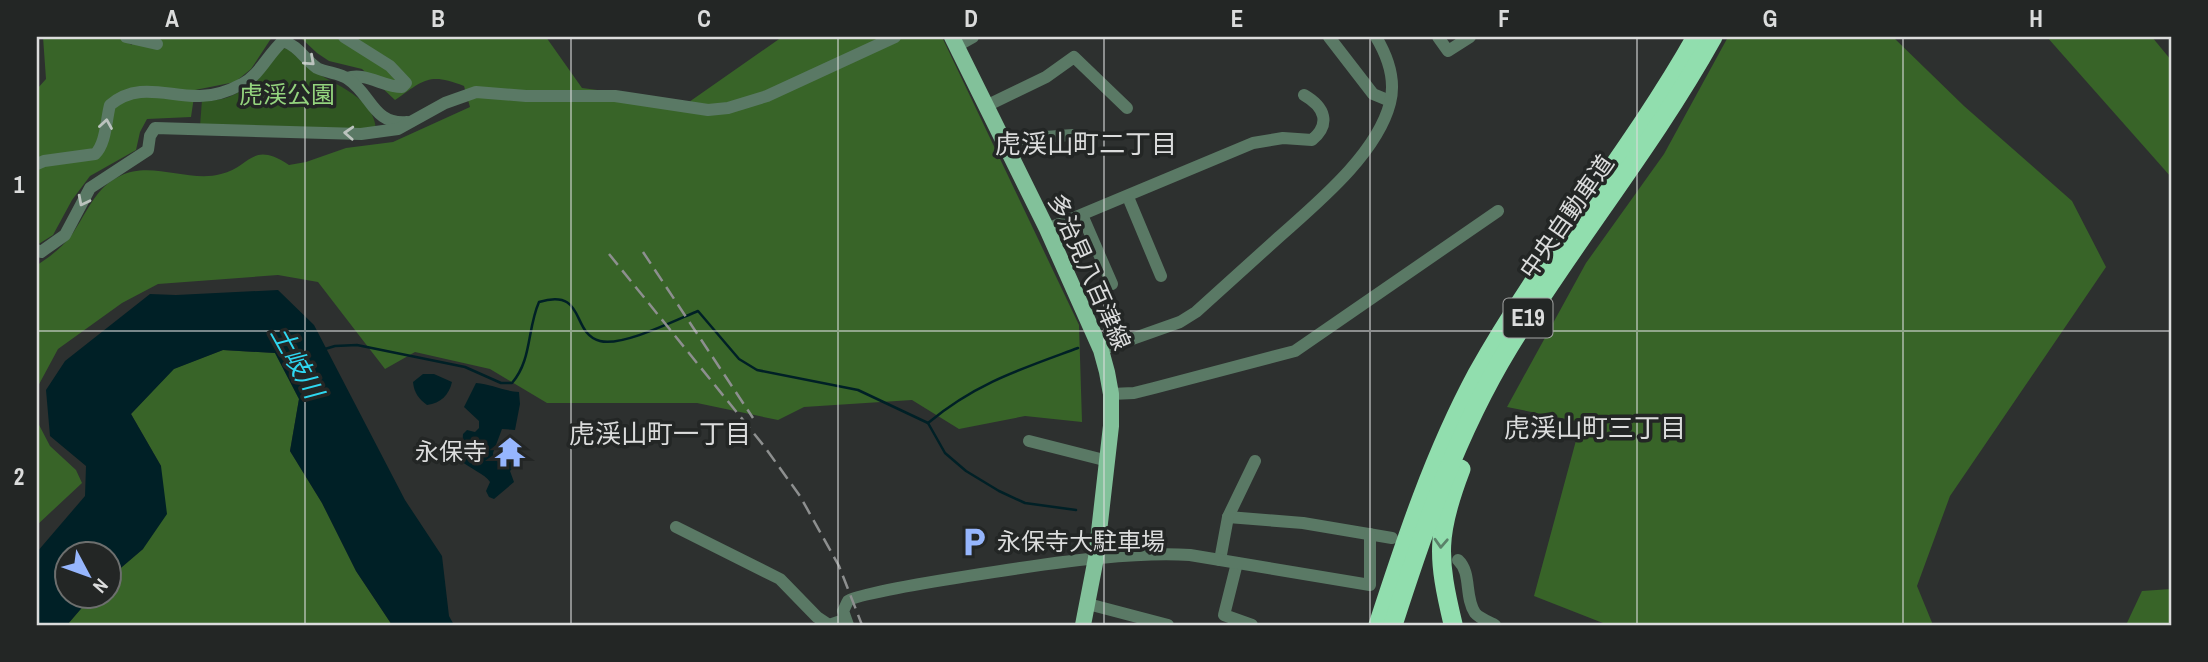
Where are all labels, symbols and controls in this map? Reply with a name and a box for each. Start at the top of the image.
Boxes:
text: A [165,3,179,34]
text: B [431,3,445,34]
text: C [697,3,711,34]
text: D [964,3,978,34]
text: E [1231,3,1243,34]
text: F [1498,3,1510,34]
text: G [1763,3,1777,34]
text: H [2029,3,2043,34]
one-way arrow [302,52,315,65]
park label: 虎渓公園 [239,78,335,110]
one-way arrow [98,118,113,130]
one-way arrow [343,126,354,141]
district label: 虎渓山町二丁目 [995,126,1177,161]
street label: 中央自動車道 [1512,148,1621,285]
text: 1 [14,169,25,200]
street label: 多治見八百津線 [1041,188,1139,355]
one-way arrow [78,194,92,206]
road number: E19 [1504,298,1552,338]
water label: 土岐川 [263,319,333,407]
district label: 虎渓山町三丁目 [1504,410,1686,445]
district label: 虎渓山町一丁目 [569,416,751,451]
place label: 永保寺 [415,435,487,467]
temple icon: 永保寺 [493,435,527,469]
text: 2 [14,461,24,492]
parking icon: 永保寺大駐車場 [957,525,991,559]
place label: 永保寺大駐車場 [997,525,1165,557]
one-way arrow [1434,538,1449,549]
north arrow [52,540,122,610]
text: N [87,573,114,599]

